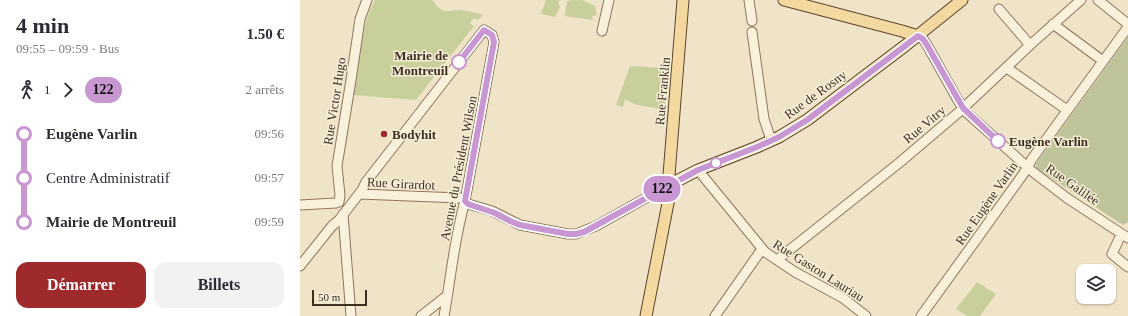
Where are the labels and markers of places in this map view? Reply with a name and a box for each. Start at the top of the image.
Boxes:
place label: Mairie de Montreuil [392,48,448,78]
marker: Mairie de Montreuil [451,54,467,70]
place label: Bodyhit [392,127,437,142]
marker: Bodyhit [379,129,389,139]
marker: Eugène Varlin [990,133,1006,149]
place label: Eugène Varlin [1009,134,1089,149]
unlabelled marker [710,157,722,169]

